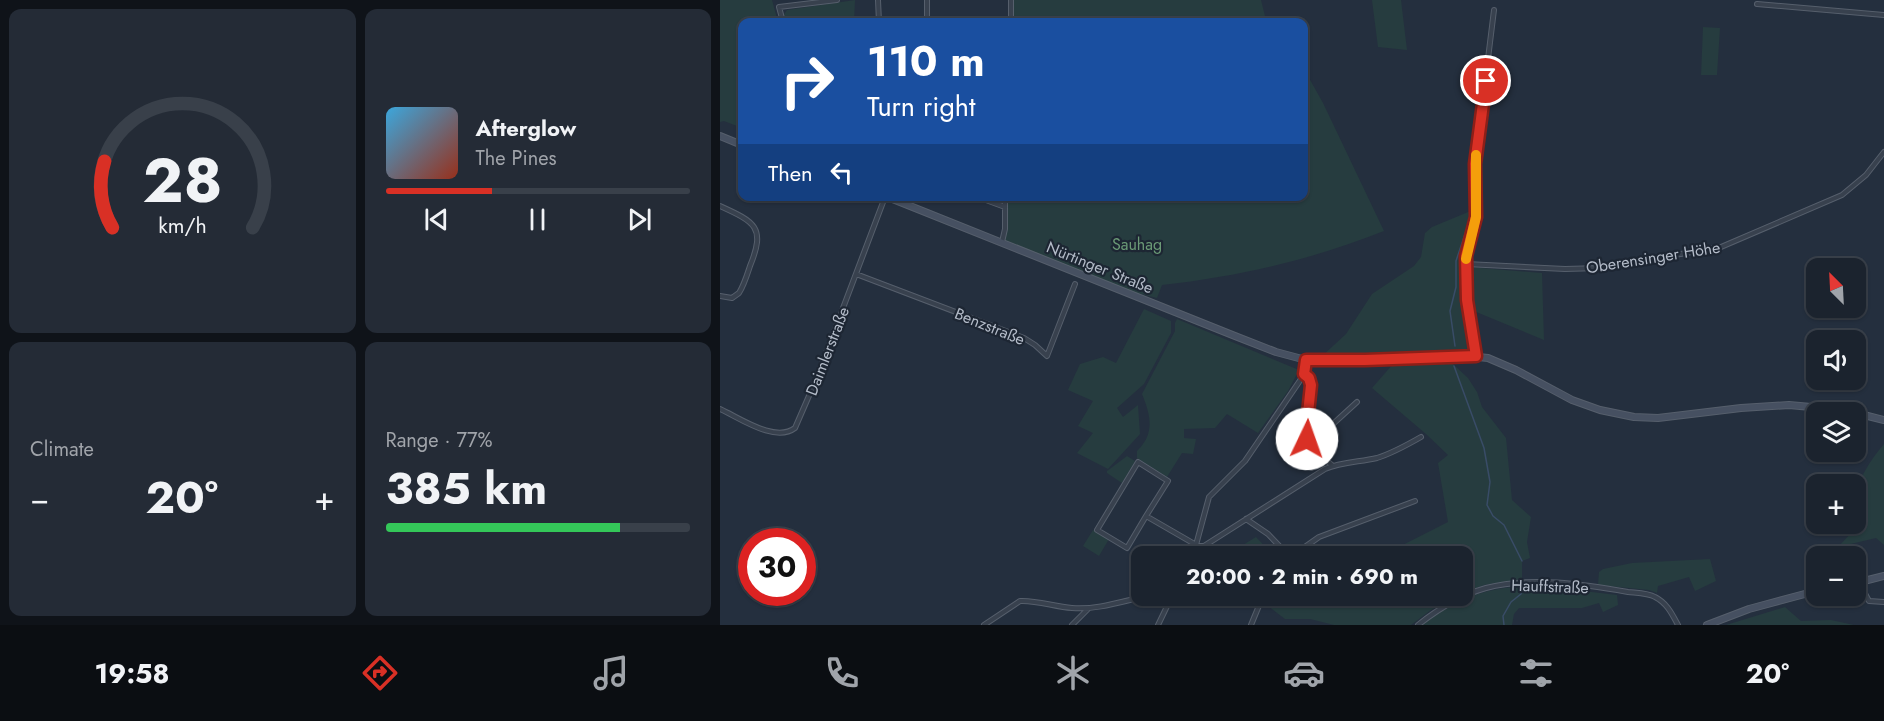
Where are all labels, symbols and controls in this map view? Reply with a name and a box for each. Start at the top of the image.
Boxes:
text: 110 m [867,31,985,92]
icon: right [768,42,846,120]
pin [1460,55,1511,106]
icon: arrive [1469,64,1502,97]
text: Turn right [867,87,975,126]
text: Afterglow [476,112,576,144]
text: 28 [142,135,222,225]
text: The Pines [476,144,557,173]
icon: left [825,156,858,189]
text: Then [768,157,813,189]
icon: previous [420,203,453,236]
icon: pause [521,203,554,236]
icon: next [623,203,656,236]
text: km/h [158,211,206,242]
park label: Sauhag [1112,233,1162,256]
street label: Nürtinger Straße [1043,236,1157,299]
street label: Oberensinger Höhe [1584,236,1722,279]
north arrow [1806,258,1866,318]
map controls [1806,258,1866,606]
street label: Benzstraße [951,302,1028,351]
street label: Daimlerstraße [800,303,855,399]
button: sound [1806,330,1866,390]
button: layers [1806,402,1866,462]
position arrow [1275,407,1339,471]
text: Range · 77% [386,426,493,455]
text: Climate [30,435,94,464]
text: 385 km [386,456,547,521]
text: 20° [146,465,218,530]
button: + [1806,474,1866,534]
text: − [30,475,49,522]
text: + [314,475,335,522]
speed limit sign: 30 [738,528,816,606]
button: − [1806,546,1866,606]
text: 20:00 · 2 min · 690 m [1186,560,1418,592]
street label: Hauffstraße [1511,574,1589,599]
icon: directions [359,652,401,694]
icon: music [590,652,632,694]
icon: phone [821,652,863,694]
icon: climate [1052,652,1094,694]
icon: car [1283,652,1325,694]
icon: filters [1515,652,1557,694]
text: 19:58 [95,654,169,693]
text: 20° [1746,654,1789,693]

